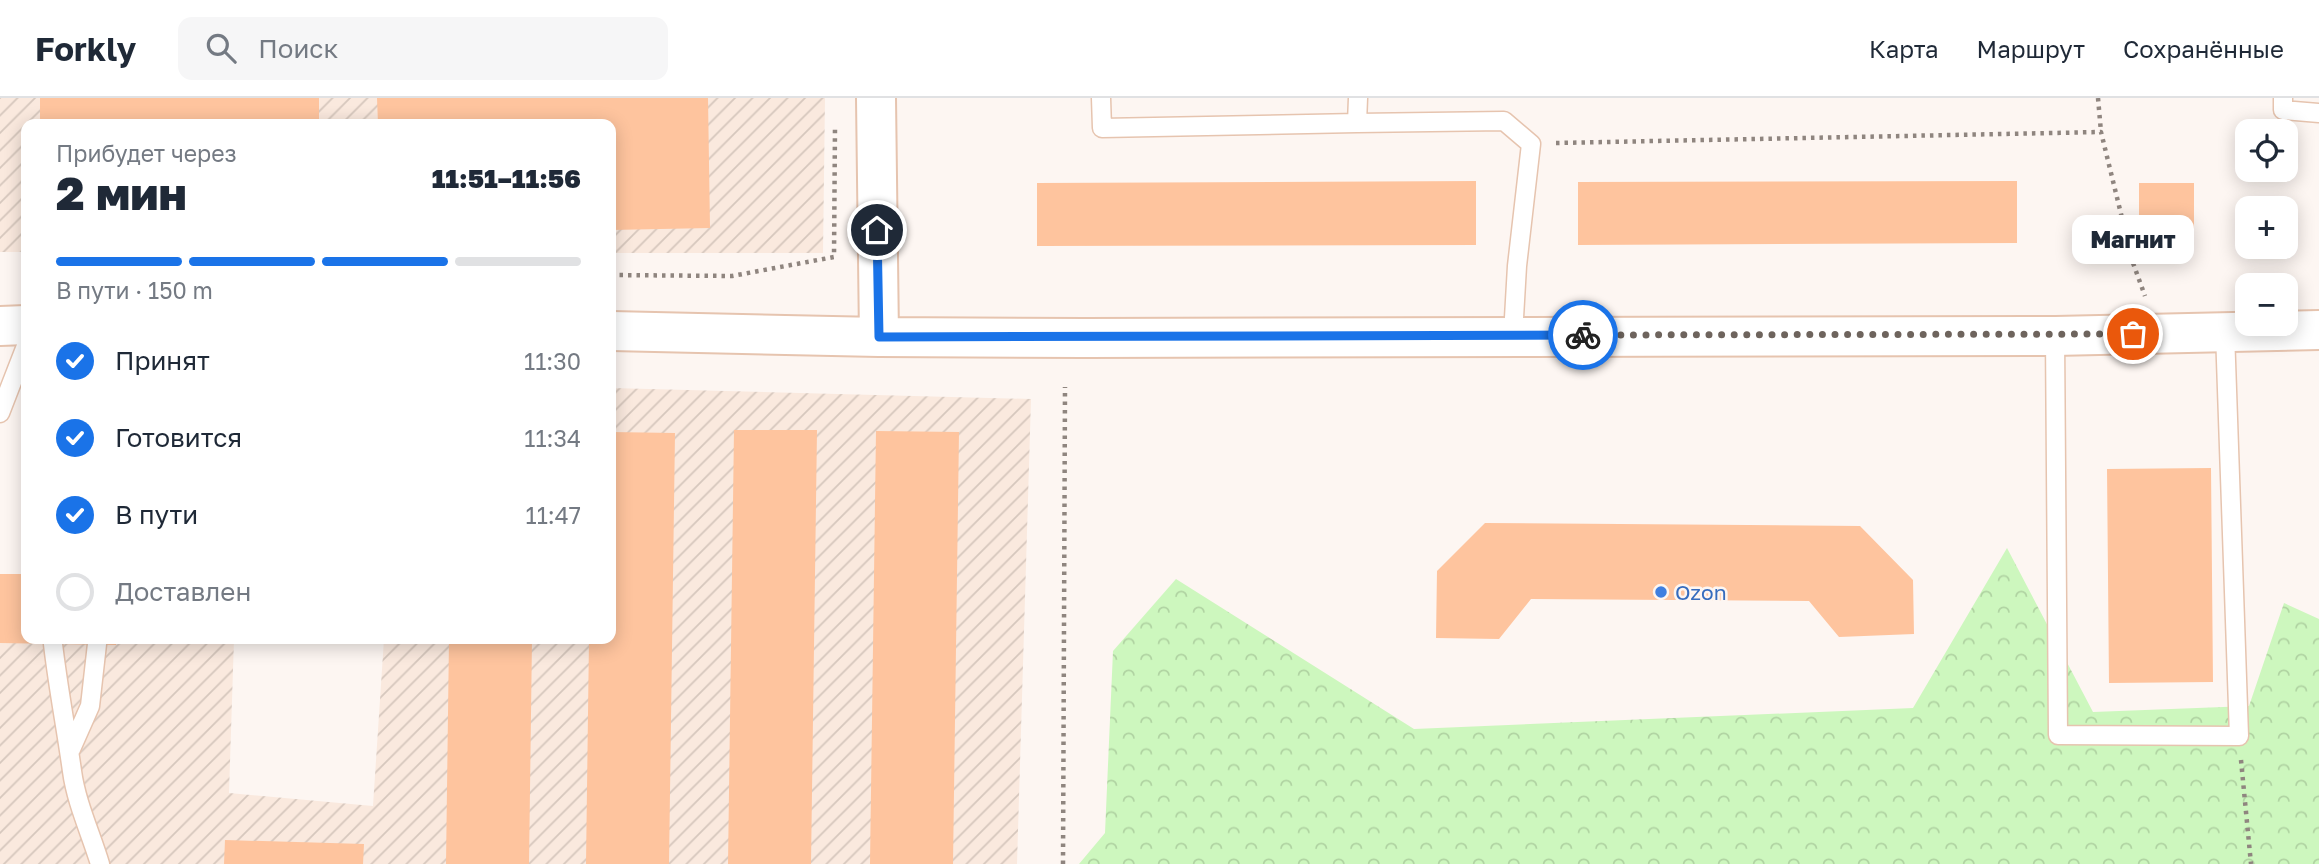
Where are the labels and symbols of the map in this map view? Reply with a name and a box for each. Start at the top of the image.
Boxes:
pin [847,200,907,260]
callout: Магнит [2072,215,2194,264]
courier [1548,300,1618,370]
pin [2103,304,2163,364]
place label: Ozon [1675,579,1727,605]
marker: Ozon [1653,584,1669,600]

